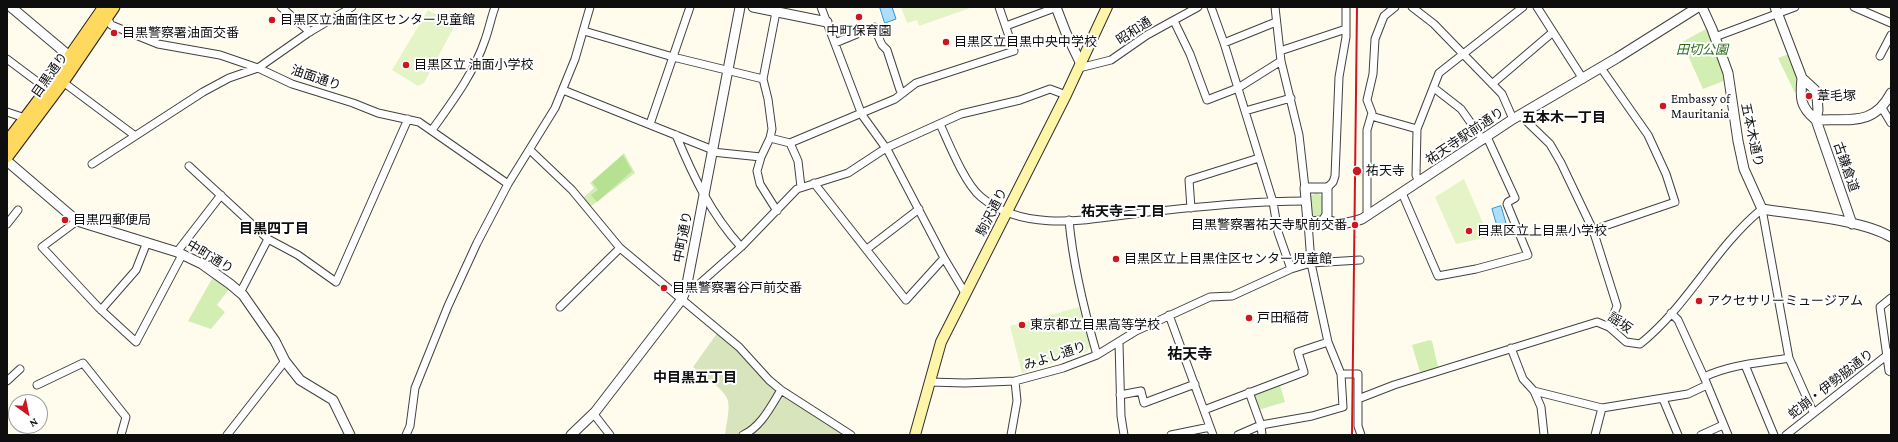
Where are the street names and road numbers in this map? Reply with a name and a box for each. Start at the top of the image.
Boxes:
street label: 昭和通 [1113,14,1155,48]
street label: 目黒通り [29,49,71,101]
street label: 油面通り [289,62,343,94]
street label: 五本木通り [1738,102,1766,168]
street label: 祐天寺駅前通り [1423,104,1507,168]
street label: 古鎌倉道 [1830,140,1862,194]
street label: 駒沢通り [973,185,1011,239]
street label: 中町通り [670,210,696,264]
street label: 中町通り [184,237,236,277]
street label: 謡坂 [1605,309,1635,337]
street label: みよし通り [1022,339,1088,373]
street label: 蛇崩・伊勢脇通り [1785,346,1877,422]

